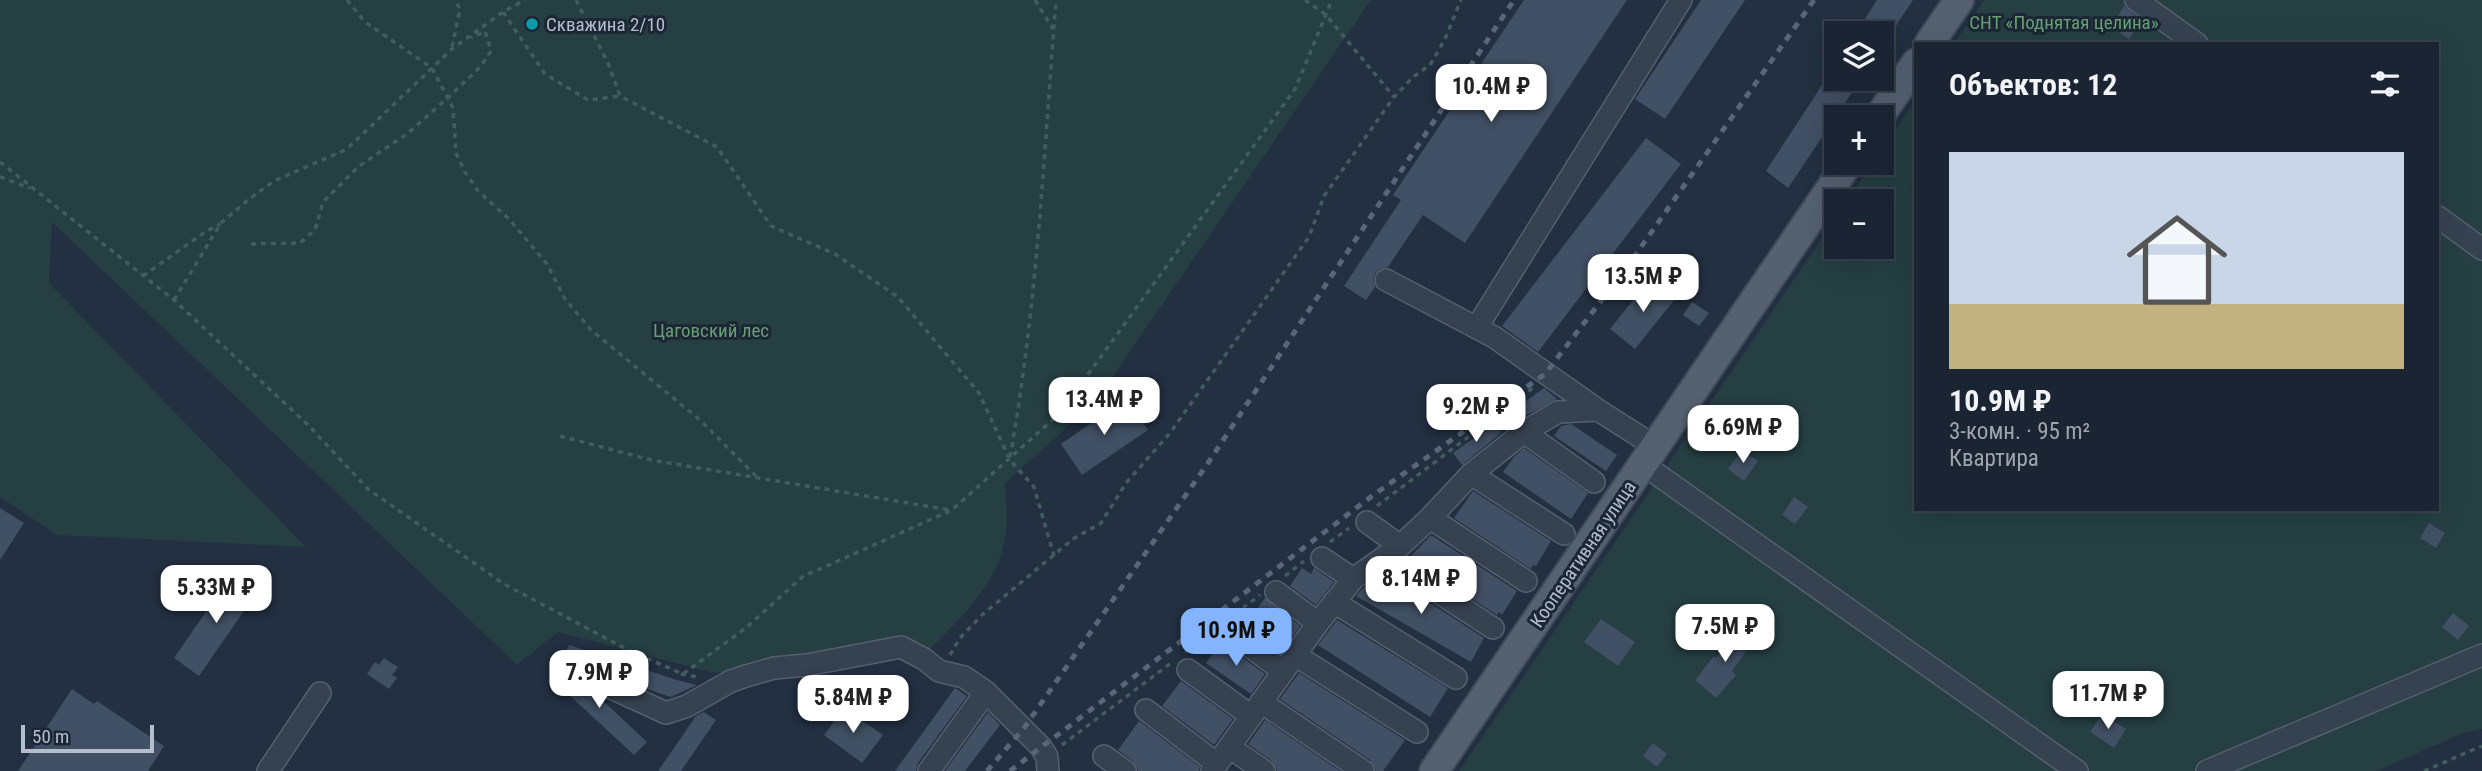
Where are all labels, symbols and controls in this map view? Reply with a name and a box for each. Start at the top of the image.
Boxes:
park label: СНТ «Поднятая целина» [1969,11,2159,34]
place label: Скважина 2/10 [546,13,665,36]
marker: Скважина 2/10 [524,16,540,32]
map controls [1824,21,1894,259]
button: layers [1824,21,1894,91]
pin: 10.4M ₽ [1426,64,1556,124]
icon: filters [2366,65,2404,103]
text: Объектов: 12 [1949,67,2117,102]
text: 10.4M ₽ [1452,73,1530,100]
button: + [1824,105,1894,175]
button: − [1824,189,1894,259]
icon: home [2114,197,2240,323]
pin: 13.5M ₽ [1578,254,1708,314]
text: 13.5M ₽ [1604,263,1682,290]
park label: Цаговский лес [653,319,769,342]
pin: 13.4M ₽ [1039,378,1169,437]
text: 10.9M ₽ [1949,383,2052,418]
pin: 9.2M ₽ [1419,384,1533,444]
text: 13.4M ₽ [1065,386,1143,413]
text: 9.2M ₽ [1442,393,1510,420]
pin: 6.69M ₽ [1678,406,1808,465]
text: 6.69M ₽ [1704,414,1782,441]
text: 3-комн. · 95 m² [1949,418,2090,445]
text: Квартира [1949,445,2039,472]
street label: Кооперативная улица [1525,476,1641,632]
pin: 8.14M ₽ [1356,556,1486,616]
text: 8.14M ₽ [1382,565,1460,592]
pin: 5.33M ₽ [151,566,281,625]
text: 5.33M ₽ [177,574,255,601]
pin: 7.5M ₽ [1668,604,1782,664]
pin: 10.9M ₽ [1171,608,1301,668]
text: 7.5M ₽ [1691,613,1759,640]
text: 10.9M ₽ [1197,617,1275,644]
pin: 7.9M ₽ [542,650,656,710]
text: 7.9M ₽ [565,659,633,686]
pin: 11.7M ₽ [2043,672,2173,731]
pin: 5.84M ₽ [788,676,918,735]
text: 11.7M ₽ [2069,680,2147,707]
text: 5.84M ₽ [814,684,892,711]
scale bar [21,722,154,754]
text: 50 m [32,725,69,748]

